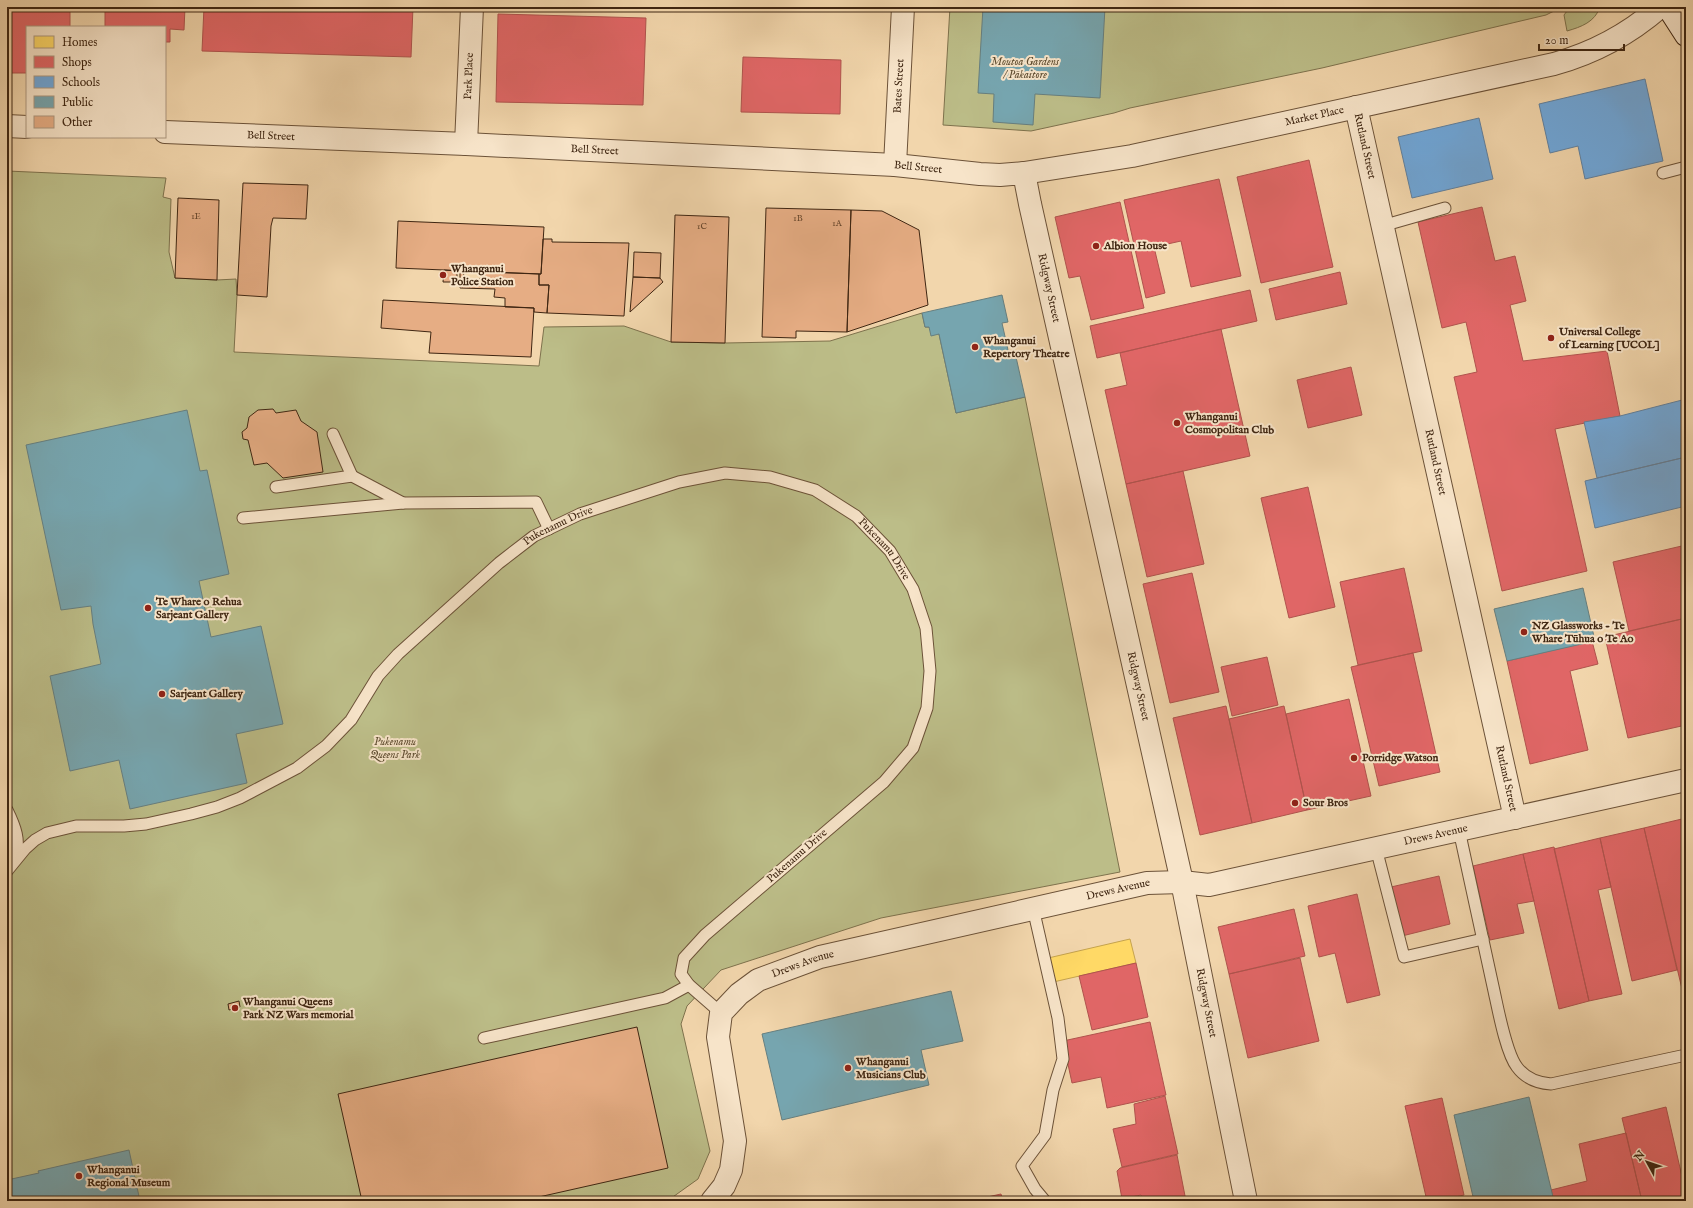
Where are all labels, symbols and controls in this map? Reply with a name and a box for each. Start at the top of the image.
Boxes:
legend [26,26,166,138]
scale bar [1539,26,1624,52]
text: 20 m [1545,33,1568,48]
text: Homes [62,35,98,50]
street label: Park Place [461,52,477,100]
text: Shops [62,55,92,71]
park label: Moutoa Gardens / Pākaitore [991,55,1060,82]
street label: Bates Street [891,58,907,114]
text: Schools [62,75,100,90]
text: Public [62,95,93,110]
street label: Market Place [1284,103,1345,129]
street label: Rutland Street [1351,112,1379,181]
text: Other [62,115,93,130]
street label: Bell Street [247,128,295,144]
street label: Bell Street [570,142,619,158]
street label: Bell Street [893,158,943,177]
house number: 1E [191,211,201,222]
house number: 1B [793,213,803,224]
house number: 1A [832,218,843,229]
house number: 1C [697,221,707,232]
place label: Albion House [1103,239,1167,253]
marker: Albion House [1091,241,1101,251]
street label: Ridgway Street [1034,252,1063,324]
place label: Whanganui Police Station [450,262,514,289]
marker: Whanganui Police Station [438,270,448,280]
place label: Universal College of Learning [UCOL] [1558,325,1660,352]
marker: Universal College of Learning [UCOL] [1546,333,1556,343]
place label: Whanganui Repertory Theatre [982,334,1069,361]
marker: Whanganui Repertory Theatre [970,342,980,352]
place label: Whanganui Cosmopolitan Club [1184,410,1274,437]
marker: Whanganui Cosmopolitan Club [1172,418,1182,428]
street label: Rutland Street [1421,428,1450,497]
street label: Pukenamu Drive [520,503,595,549]
street label: Pukenamu Drive [855,515,913,583]
place label: Te Whare o Rehua Sarjeant Gallery [155,595,242,622]
marker: Te Whare o Rehua Sarjeant Gallery [143,603,153,613]
place label: NZ Glassworks - Te Whare Tūhua o Te Ao [1531,619,1633,646]
marker: NZ Glassworks - Te Whare Tūhua o Te Ao [1519,627,1529,637]
street label: Ridgway Street [1124,650,1153,722]
place label: Sarjeant Gallery [170,687,243,701]
marker: Sarjeant Gallery [157,689,167,699]
park label: Pukenamu Queens Park [370,735,420,762]
street label: Rutland Street [1492,744,1520,813]
place label: Porridge Watson [1362,751,1438,765]
marker: Porridge Watson [1349,753,1359,763]
place label: Sour Bros [1303,796,1348,810]
marker: Sour Bros [1290,798,1300,808]
street label: Drews Avenue [1402,821,1469,849]
street label: Pukenamu Drive [764,826,830,886]
street label: Drews Avenue [1085,876,1150,904]
street label: Drews Avenue [770,947,835,981]
street label: Ridgway Street [1192,967,1220,1039]
place label: Whanganui Queens Park NZ Wars memorial [242,995,354,1022]
marker: Whanganui Queens Park NZ Wars memorial [230,1003,240,1013]
place label: Whanganui Musicians Club [855,1055,926,1082]
marker: Whanganui Musicians Club [843,1063,853,1073]
north arrow [1627,1142,1667,1182]
text: N [1631,1148,1649,1165]
place label: Whanganui Regional Museum [86,1163,171,1190]
marker: Whanganui Regional Museum [74,1171,84,1181]

